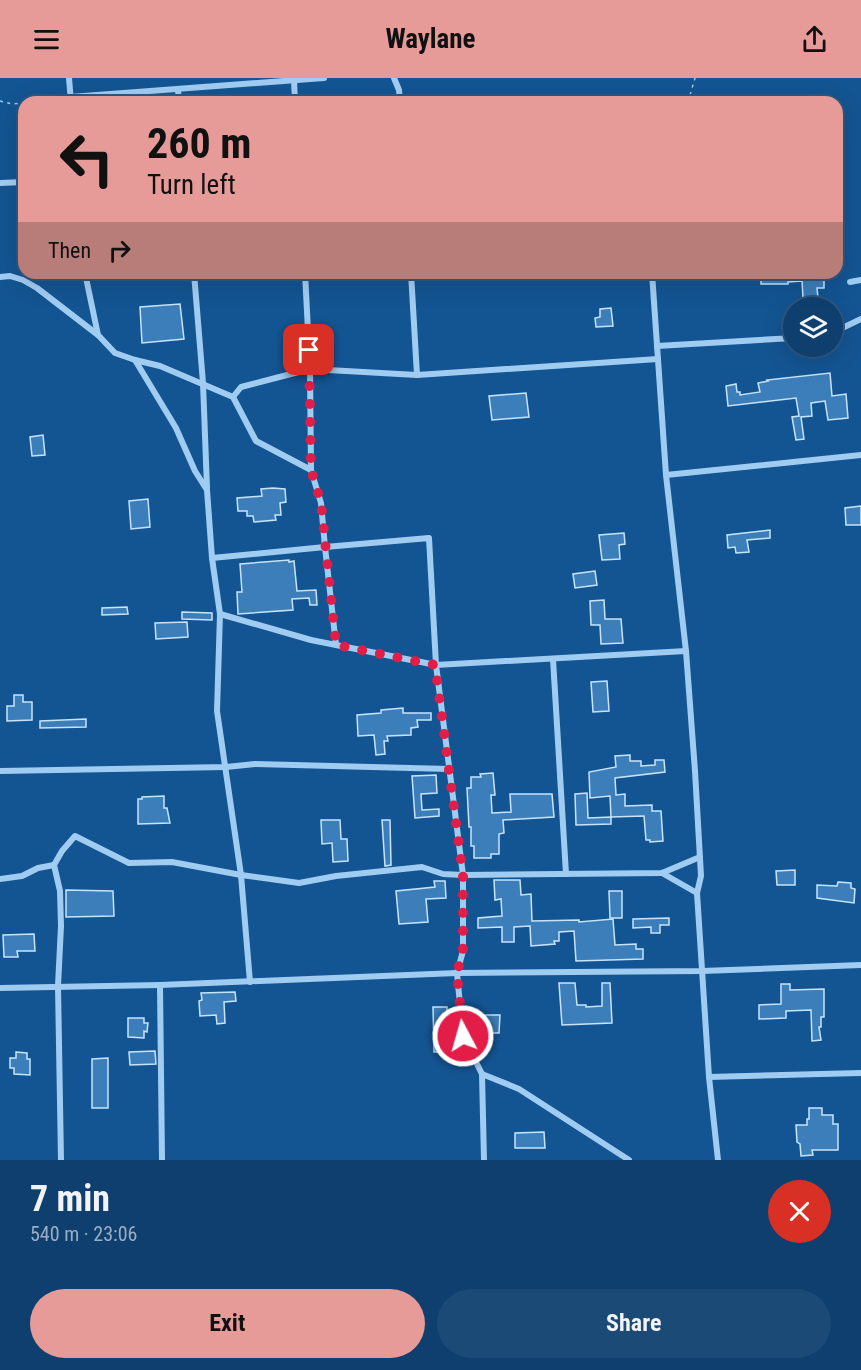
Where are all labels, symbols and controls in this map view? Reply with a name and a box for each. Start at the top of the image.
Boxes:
icon: menu [30,23,63,56]
text: Waylane [385,23,476,55]
icon: share [798,23,831,56]
text: 260 m [147,119,252,168]
icon: left [48,120,126,198]
text: Turn left [147,169,236,201]
icon: right [103,234,136,267]
text: Then [48,238,91,263]
map controls [783,297,843,357]
button: layers [783,297,843,357]
pin [283,324,334,375]
icon: arrive [292,333,325,366]
position arrow [431,1004,495,1068]
text: 7 min [30,1178,110,1220]
button: close [768,1180,831,1243]
text: 540 m · 23:06 [30,1222,137,1246]
button: Exit [30,1289,425,1358]
button: Share [437,1289,831,1358]

